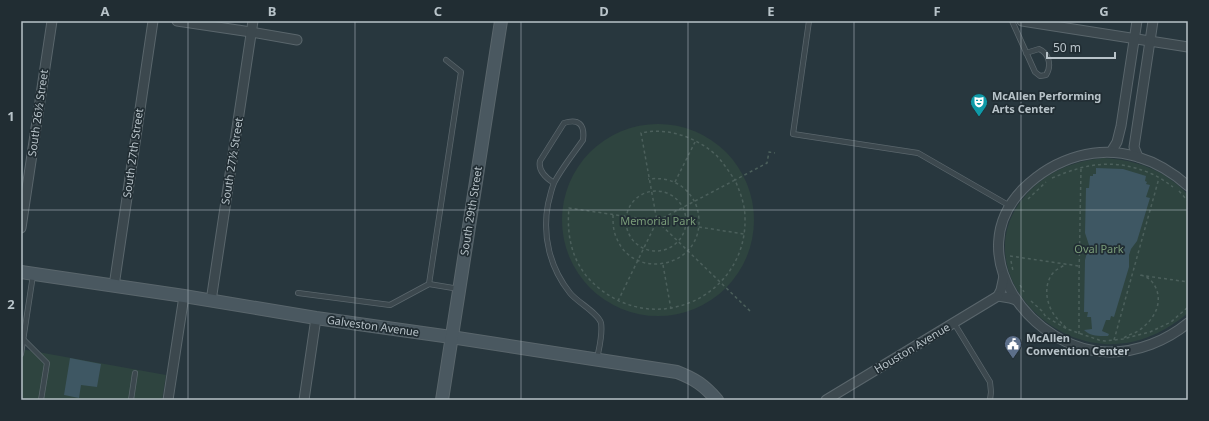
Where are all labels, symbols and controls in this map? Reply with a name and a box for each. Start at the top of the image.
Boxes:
text: A [101,2,110,20]
text: B [268,2,276,20]
text: C [434,2,442,20]
text: D [599,2,609,20]
text: E [767,2,775,20]
text: F [933,2,941,20]
text: G [1099,2,1109,20]
scale bar [1047,34,1115,60]
text: 50 m [1053,39,1081,56]
street label: South 26½ Street [24,68,51,157]
place label: McAllen Performing Arts Center [992,88,1101,116]
theatre icon: McAllen Performing Arts Center [969,92,989,117]
text: 1 [7,107,15,125]
street label: South 27th Street [119,107,146,199]
street label: South 27½ Street [217,116,246,205]
street label: South 29th Street [456,165,485,257]
park label: Memorial Park [620,213,696,228]
park label: Oval Park [1074,241,1124,256]
text: 2 [7,295,15,313]
street label: Galveston Avenue [326,312,420,339]
street label: Houston Avenue [871,319,952,376]
place label: McAllen Convention Center [1026,330,1129,358]
public building icon: McAllen Convention Center [1003,334,1023,359]

